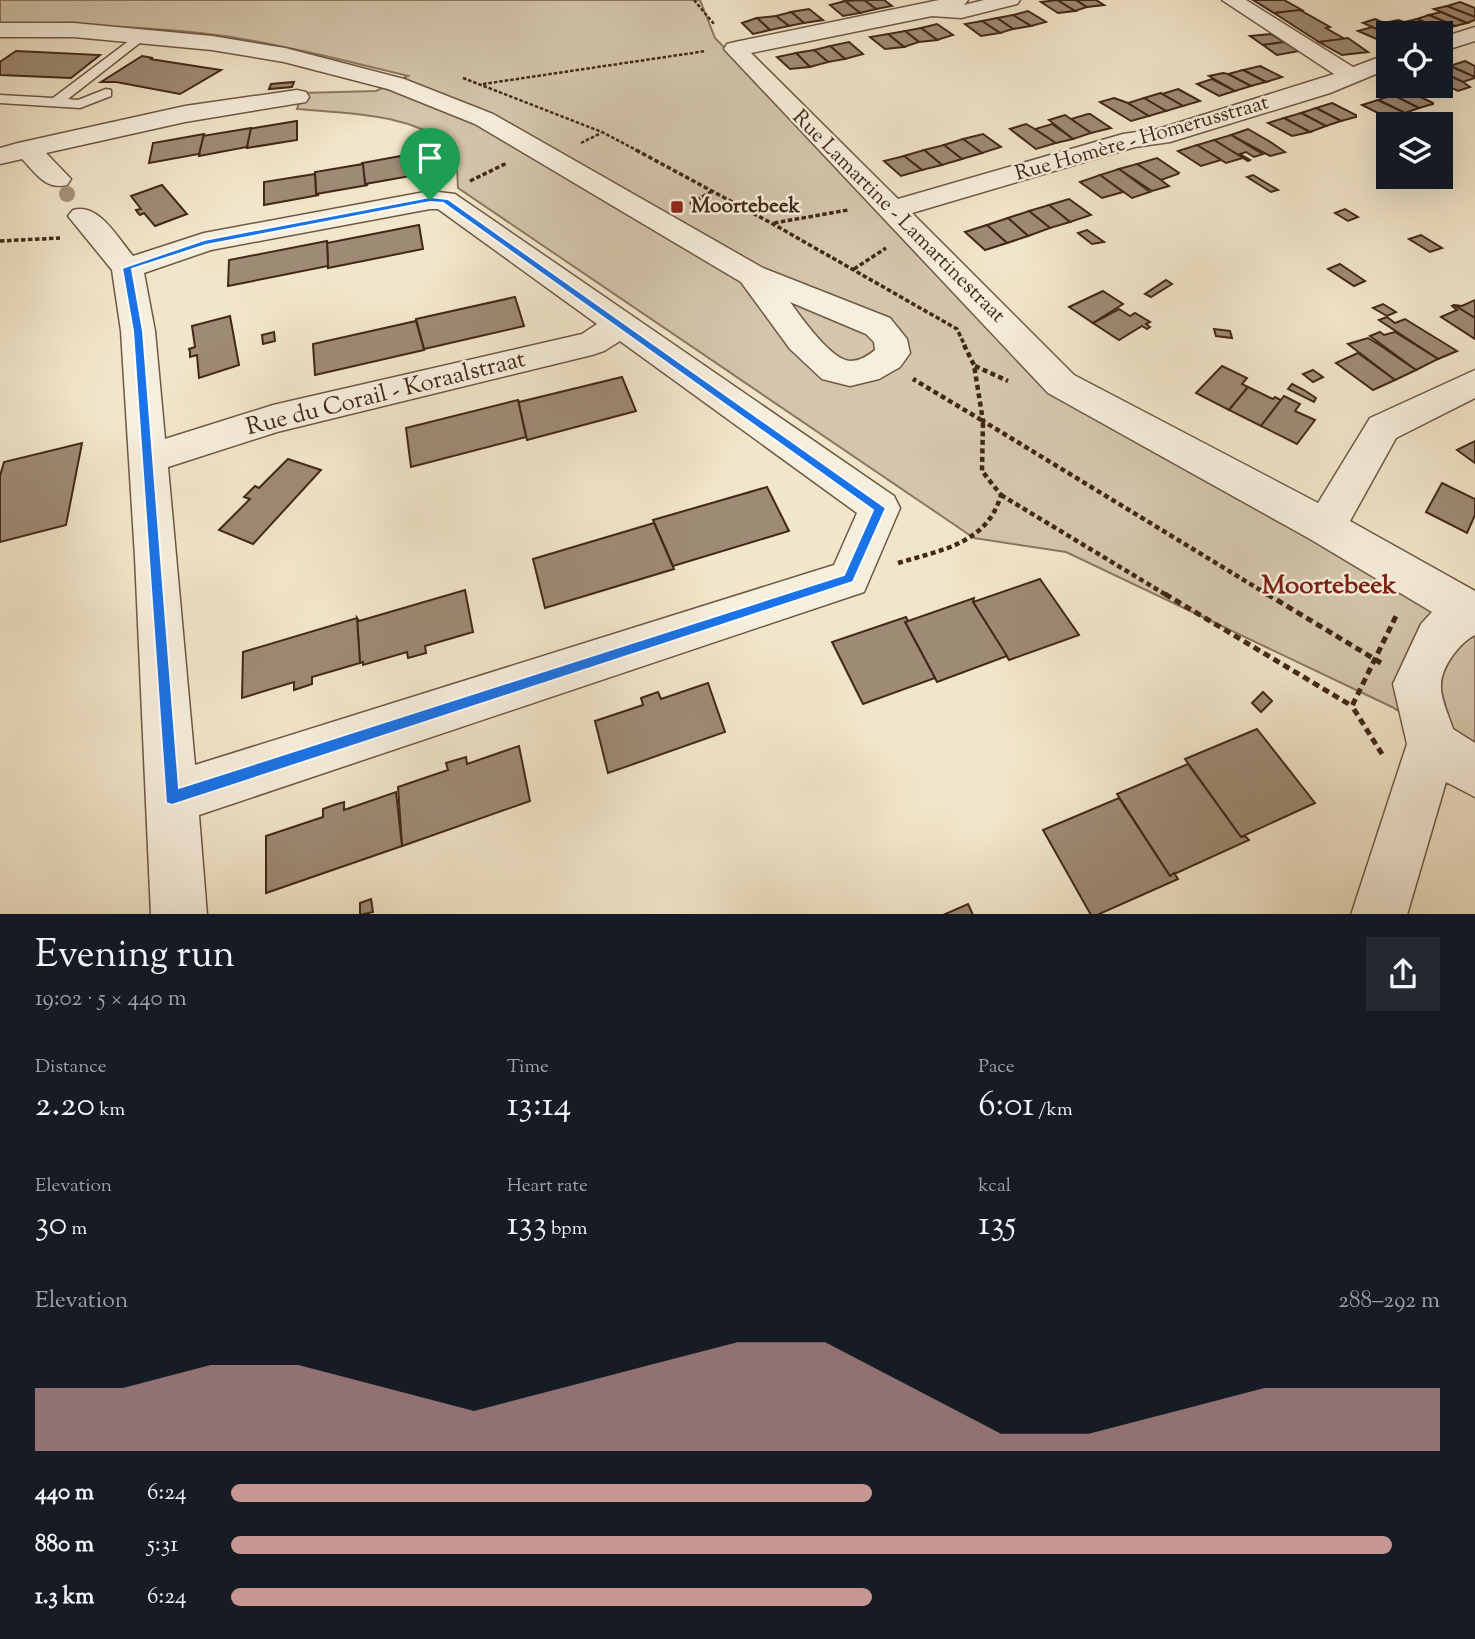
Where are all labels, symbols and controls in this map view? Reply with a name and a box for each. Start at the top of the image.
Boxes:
map controls [1376,21,1453,189]
button: locate [1376,21,1453,98]
street label: Rue Homère - Homerusstraat [1012,88,1272,190]
street label: Rue Lamartine - Lamartinestraat [785,104,1011,330]
button: layers [1376,112,1453,189]
pin [400,128,460,200]
icon: arrive [411,139,449,177]
place label: Moortebeek [691,192,801,222]
marker: Moortebeek [669,199,685,215]
street label: Rue du Corail - Koraalstraat [243,343,529,445]
district label: Moortebeek [1262,568,1397,605]
text: Evening run [35,930,235,984]
button: share [1366,937,1440,1011]
text: 19:02 · 5 × 440 m [35,983,187,1016]
text: Distance [35,1054,107,1081]
text: Time [507,1054,549,1081]
text: Pace [978,1054,1015,1081]
text: 2.20 [35,1081,95,1132]
text: 13:14 [507,1081,571,1132]
text: 6:01 [978,1081,1034,1132]
text: km [95,1097,125,1124]
text: /km [1034,1097,1073,1124]
text: Elevation [35,1173,112,1200]
text: Heart rate [507,1173,588,1200]
text: kcal [978,1173,1011,1200]
text: 30 [35,1200,67,1251]
text: 133 [507,1200,547,1251]
text: 135 [978,1200,1016,1251]
text: m [67,1216,87,1243]
text: bpm [547,1216,587,1243]
text: Elevation [35,1285,128,1318]
text: 288–292 m [1338,1285,1440,1318]
text: 440 m [35,1477,94,1510]
text: 6:24 [147,1477,187,1510]
text: 880 m [35,1529,94,1562]
text: 5:31 [147,1529,178,1562]
text: 1.3 km [35,1581,94,1614]
text: 6:24 [147,1581,187,1614]

